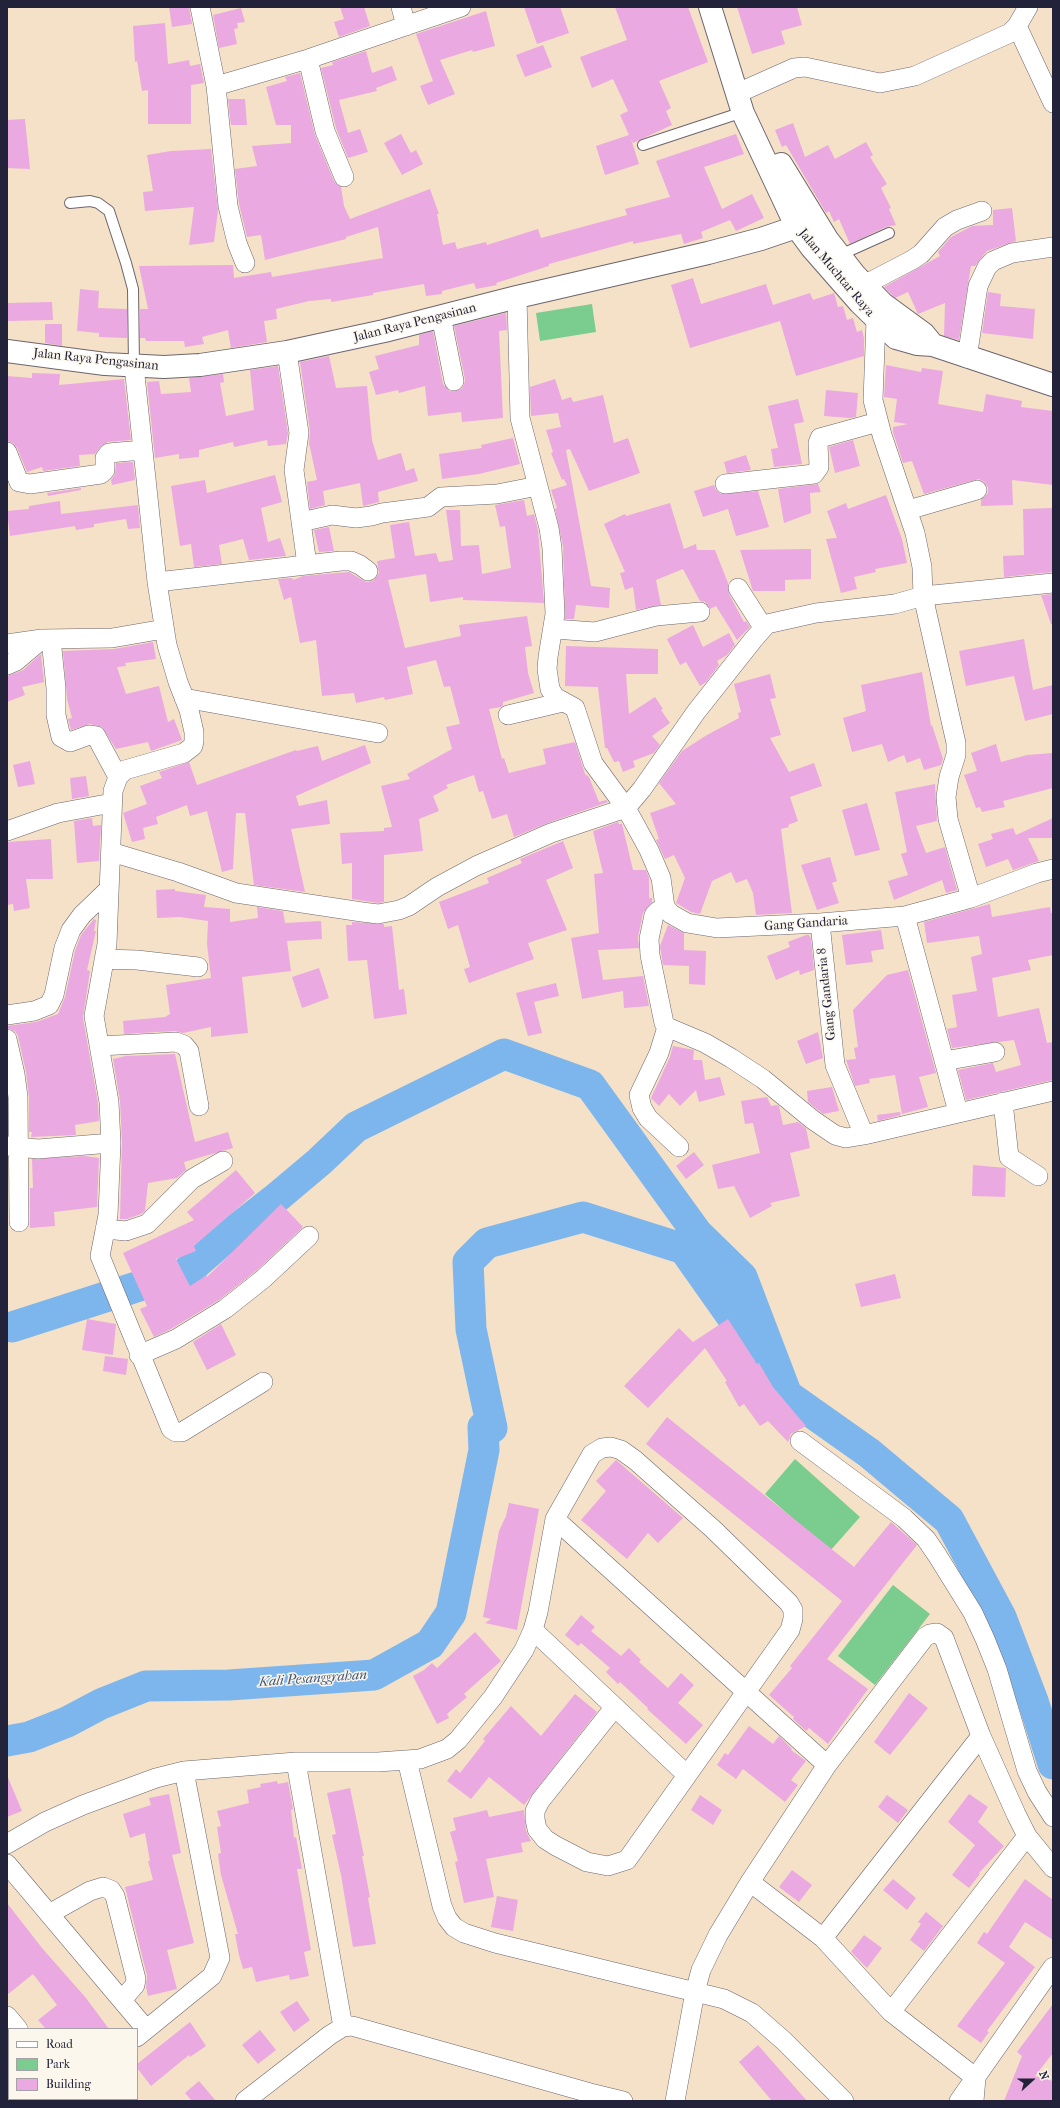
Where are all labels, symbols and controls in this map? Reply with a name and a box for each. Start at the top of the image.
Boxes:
street label: Jalan Muchtar Raya [795,226,877,320]
street label: Jalan Raya Pengasinan [352,300,478,346]
street label: Jalan Raya Pengasinan [33,346,159,374]
street label: Gang Gandaria [764,913,848,935]
street label: Gang Gandaria 8 [814,947,840,1041]
water label: Kali Pesanggrahan [258,1667,368,1691]
legend [8,2028,138,2100]
text: Road [46,2037,73,2051]
text: Park [46,2057,70,2071]
north arrow [1012,2060,1052,2100]
text: N [1036,2069,1051,2082]
text: Building [46,2077,91,2091]

